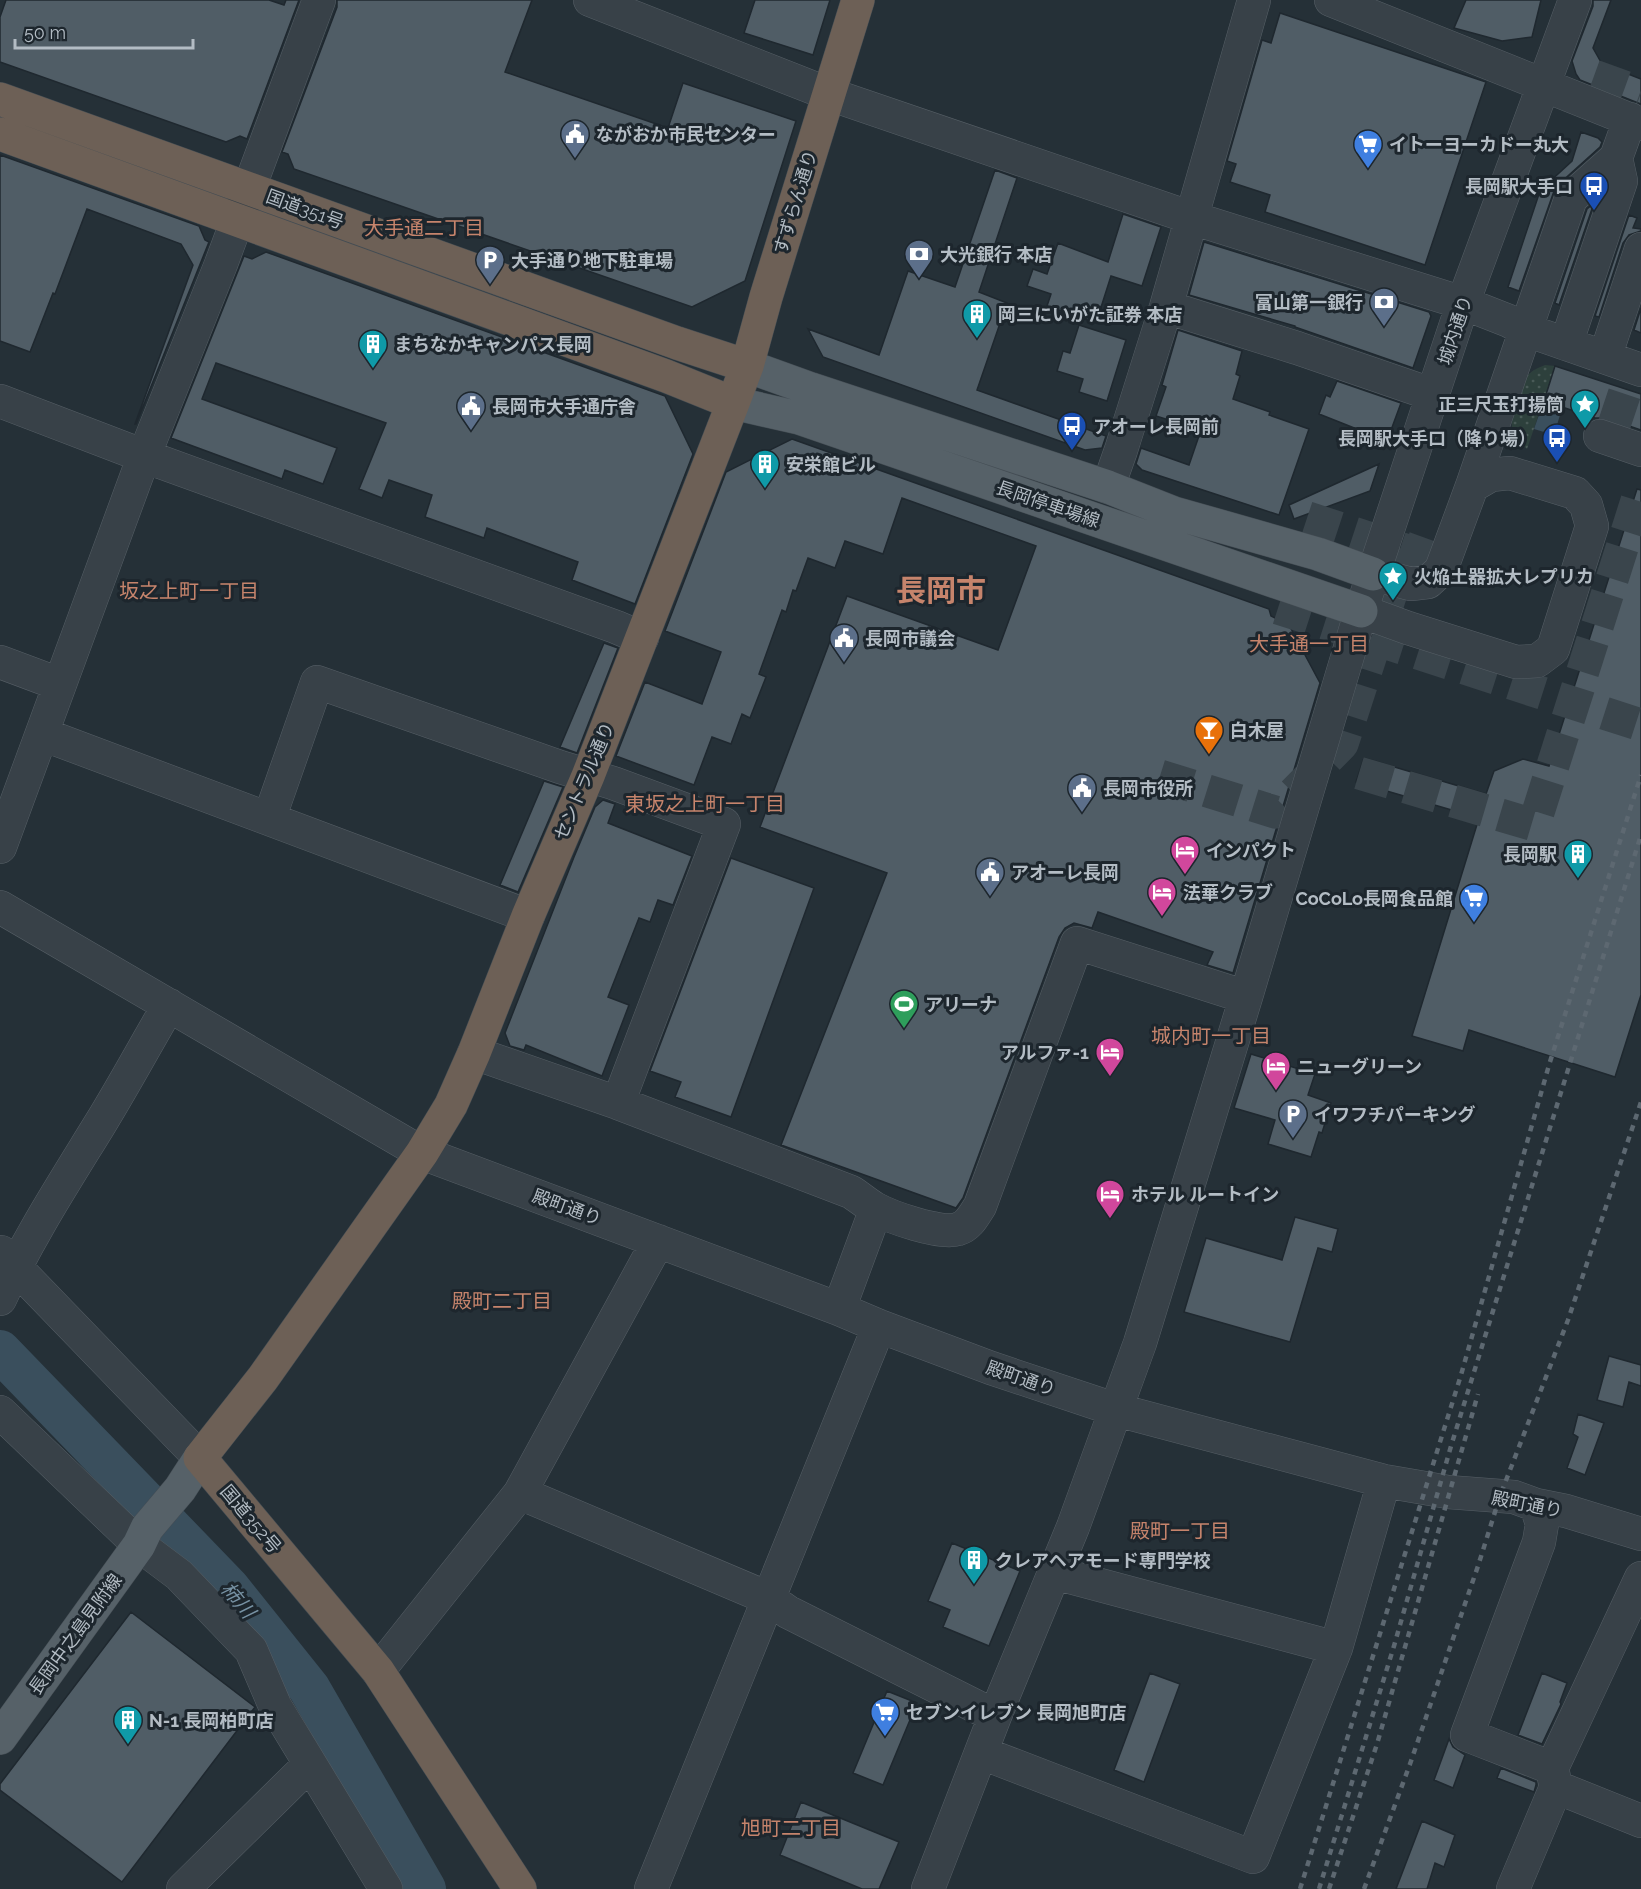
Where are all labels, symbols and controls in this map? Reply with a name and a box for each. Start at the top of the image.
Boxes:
scale bar [15,12,194,50]
text: 50 m [24,22,66,43]
public building icon: ながおか市民センター [559,118,591,160]
place label: ながおか市民センター [596,124,776,145]
supermarket icon: イトーヨーカドー丸大 [1352,128,1384,170]
place label: イトーヨーカドー丸大 [1389,134,1569,155]
street label: すずらん通り [769,147,821,257]
bus stop icon: 長岡駅大手口 [1578,170,1610,212]
place label: 長岡駅大手口 [1465,176,1573,197]
street label: 国道351号 [263,185,347,233]
district label: 大手通二丁目 [364,216,484,240]
bank icon: 大光銀行 本店 [903,238,935,280]
parking icon: 大手通り地下駐車場 [474,244,506,286]
place label: 大光銀行 本店 [940,244,1052,265]
place label: 大手通り地下駐車場 [511,250,673,271]
bank icon: 富山第一銀行 [1368,286,1400,328]
place label: 富山第一銀行 [1255,292,1363,313]
street label: 城内通り [1434,293,1476,367]
building icon: 岡三にいがた証券 本店 [961,298,993,340]
place label: 岡三にいがた証券 本店 [998,304,1182,325]
building icon: まちなかキャンパス長岡 [357,328,389,370]
place label: まちなかキャンパス長岡 [394,334,592,355]
place icon: 正三尺玉打揚筒 [1569,388,1601,430]
public building icon: 長岡市大手通庁舎 [455,390,487,432]
place label: 正三尺玉打揚筒 [1438,394,1564,415]
place label: 長岡市大手通庁舎 [492,396,636,417]
bus stop icon: アオーレ長岡前 [1056,410,1088,452]
place label: アオーレ長岡前 [1093,416,1219,437]
bus stop icon: 長岡駅大手口（降り場） [1541,422,1573,464]
place label: 長岡駅大手口（降り場） [1338,428,1536,449]
building icon: 安栄館ビル [749,448,781,490]
place label: 安栄館ビル [786,454,876,475]
street label: 長岡停車場線 [994,476,1102,532]
place icon: 火焔土器拡大レプリカ [1377,560,1409,602]
place label: 火焔土器拡大レプリカ [1414,566,1594,587]
district label: 長岡市 [896,573,986,608]
district label: 坂之上町一丁目 [119,579,259,603]
public building icon: 長岡市議会 [828,622,860,664]
place label: 長岡市議会 [865,628,955,649]
district label: 大手通一丁目 [1249,632,1369,656]
bar icon: 白木屋 [1193,714,1225,756]
street label: セントラル通り [550,719,618,843]
place label: 白木屋 [1230,720,1284,741]
public building icon: 長岡市役所 [1066,772,1098,814]
place label: 長岡市役所 [1103,778,1193,799]
district label: 東坂之上町一丁目 [625,792,785,816]
hotel icon: インパクト [1169,834,1201,876]
building icon: 長岡駅 [1562,838,1594,880]
place label: インパクト [1206,840,1296,861]
place label: 長岡駅 [1503,844,1557,865]
public building icon: アオーレ長岡 [974,856,1006,898]
place label: アオーレ長岡 [1011,862,1119,883]
hotel icon: 法華クラブ [1146,876,1178,918]
place label: 法華クラブ [1183,882,1273,903]
supermarket icon: CoCoLo長岡食品館 [1458,882,1490,924]
place label: CoCoLo長岡食品館 [1295,888,1453,909]
sports icon: アリーナ [888,988,920,1030]
place label: アリーナ [925,994,997,1015]
district label: 城内町一丁目 [1151,1024,1271,1048]
hotel icon: アルファ-1 [1094,1036,1126,1078]
place label: アルファ-1 [1001,1042,1089,1063]
hotel icon: ニューグリーン [1260,1050,1292,1092]
place label: ニューグリーン [1297,1056,1422,1077]
parking icon: イワフチパーキング [1277,1098,1309,1140]
place label: イワフチパーキング [1314,1104,1475,1125]
hotel icon: ホテル ルートイン [1094,1178,1126,1220]
place label: ホテル ルートイン [1131,1184,1279,1205]
street label: 殿町通り [530,1185,604,1229]
district label: 殿町二丁目 [452,1289,552,1313]
street label: 殿町通り [984,1356,1058,1400]
street label: 国道352号 [216,1481,286,1557]
street label: 殿町通り [1490,1487,1564,1521]
district label: 殿町一丁目 [1130,1519,1230,1543]
building icon: クレアヘアモード専門学校 [958,1544,990,1586]
place label: クレアヘアモード専門学校 [995,1550,1211,1571]
street label: 長岡中之島見附線 [24,1570,126,1698]
water label: 柿川 [216,1577,261,1625]
supermarket icon: セブンイレブン 長岡旭町店 [869,1696,901,1738]
place label: セブンイレブン 長岡旭町店 [906,1702,1126,1723]
building icon: N-1 長岡柏町店 [112,1704,144,1746]
place label: N-1 長岡柏町店 [149,1710,273,1731]
district label: 旭町二丁目 [741,1816,841,1840]

